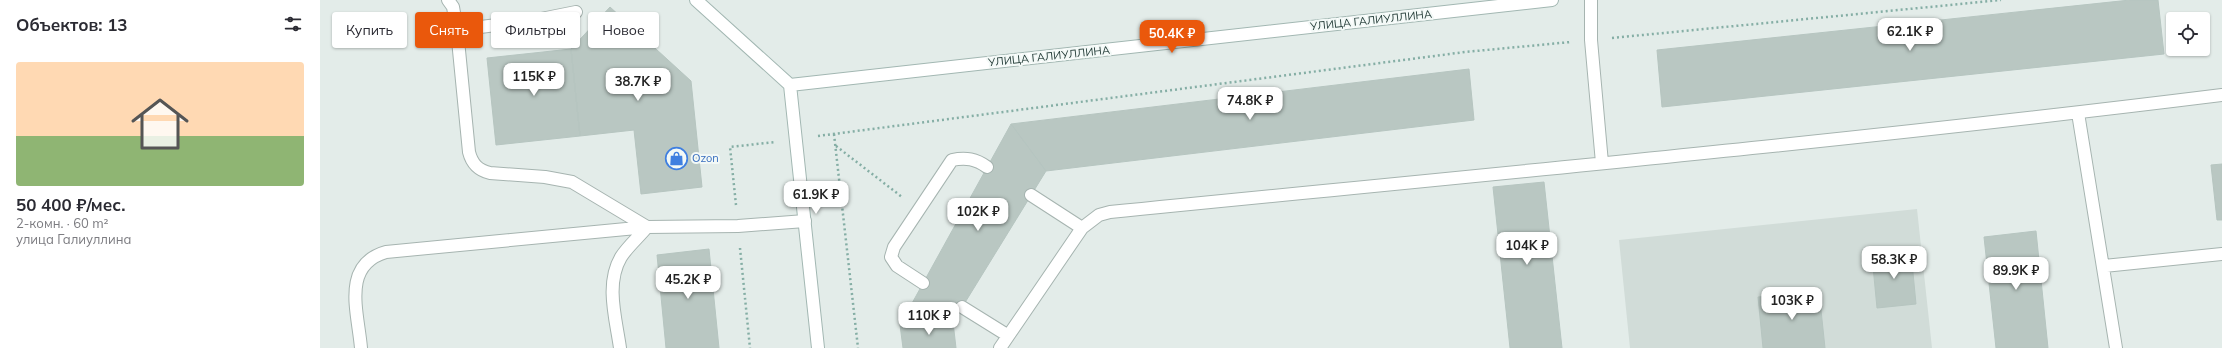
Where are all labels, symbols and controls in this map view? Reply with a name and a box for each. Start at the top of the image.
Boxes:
street label: УЛИЦА ГАЛИУЛЛИНА [1308,7,1433,33]
chip: Купить [332,12,407,48]
chip: Снять [415,12,483,48]
chip: Фильтры [491,12,580,48]
chip: Новое [588,12,659,48]
map controls [2166,12,2210,56]
button: locate [2166,12,2210,56]
icon: filters [282,13,304,35]
text: Объектов: 13 [16,14,128,35]
pin: 62.1K ₽ [1873,18,1947,52]
pin: 50.4K ₽ [1135,20,1209,54]
text: 62.1K ₽ [1887,23,1933,39]
text: 50.4K ₽ [1149,25,1195,41]
street label: УЛИЦА ГАЛИУЛЛИНА [986,43,1111,69]
pin: 115K ₽ [501,63,567,97]
text: 115K ₽ [512,68,556,84]
pin: 38.7K ₽ [601,68,675,102]
text: 38.7K ₽ [615,73,661,89]
pin: 74.8K ₽ [1213,87,1287,121]
icon: home [124,88,196,160]
text: 74.8K ₽ [1227,92,1273,108]
shop icon: Ozon [664,145,690,171]
place label: Ozon [692,151,719,165]
pin: 61.9K ₽ [779,181,853,215]
text: 61.9K ₽ [793,186,839,202]
text: 50 400 ₽/мес. [16,194,125,215]
pin: 102K ₽ [945,198,1011,232]
text: 102K ₽ [956,203,1000,219]
text: 2-комн. · 60 m² [16,215,109,231]
text: улица Галиуллина [16,231,131,247]
pin: 104K ₽ [1494,232,1560,266]
text: 104K ₽ [1505,237,1549,253]
pin: 58.3K ₽ [1857,246,1931,280]
text: 58.3K ₽ [1871,251,1917,267]
pin: 89.9K ₽ [1979,257,2053,291]
text: 89.9K ₽ [1993,262,2039,278]
pin: 45.2K ₽ [651,266,725,300]
text: 45.2K ₽ [665,271,711,287]
pin: 103K ₽ [1759,287,1825,321]
text: 103K ₽ [1770,292,1814,308]
pin: 110K ₽ [896,302,962,336]
text: 110K ₽ [907,307,951,323]

